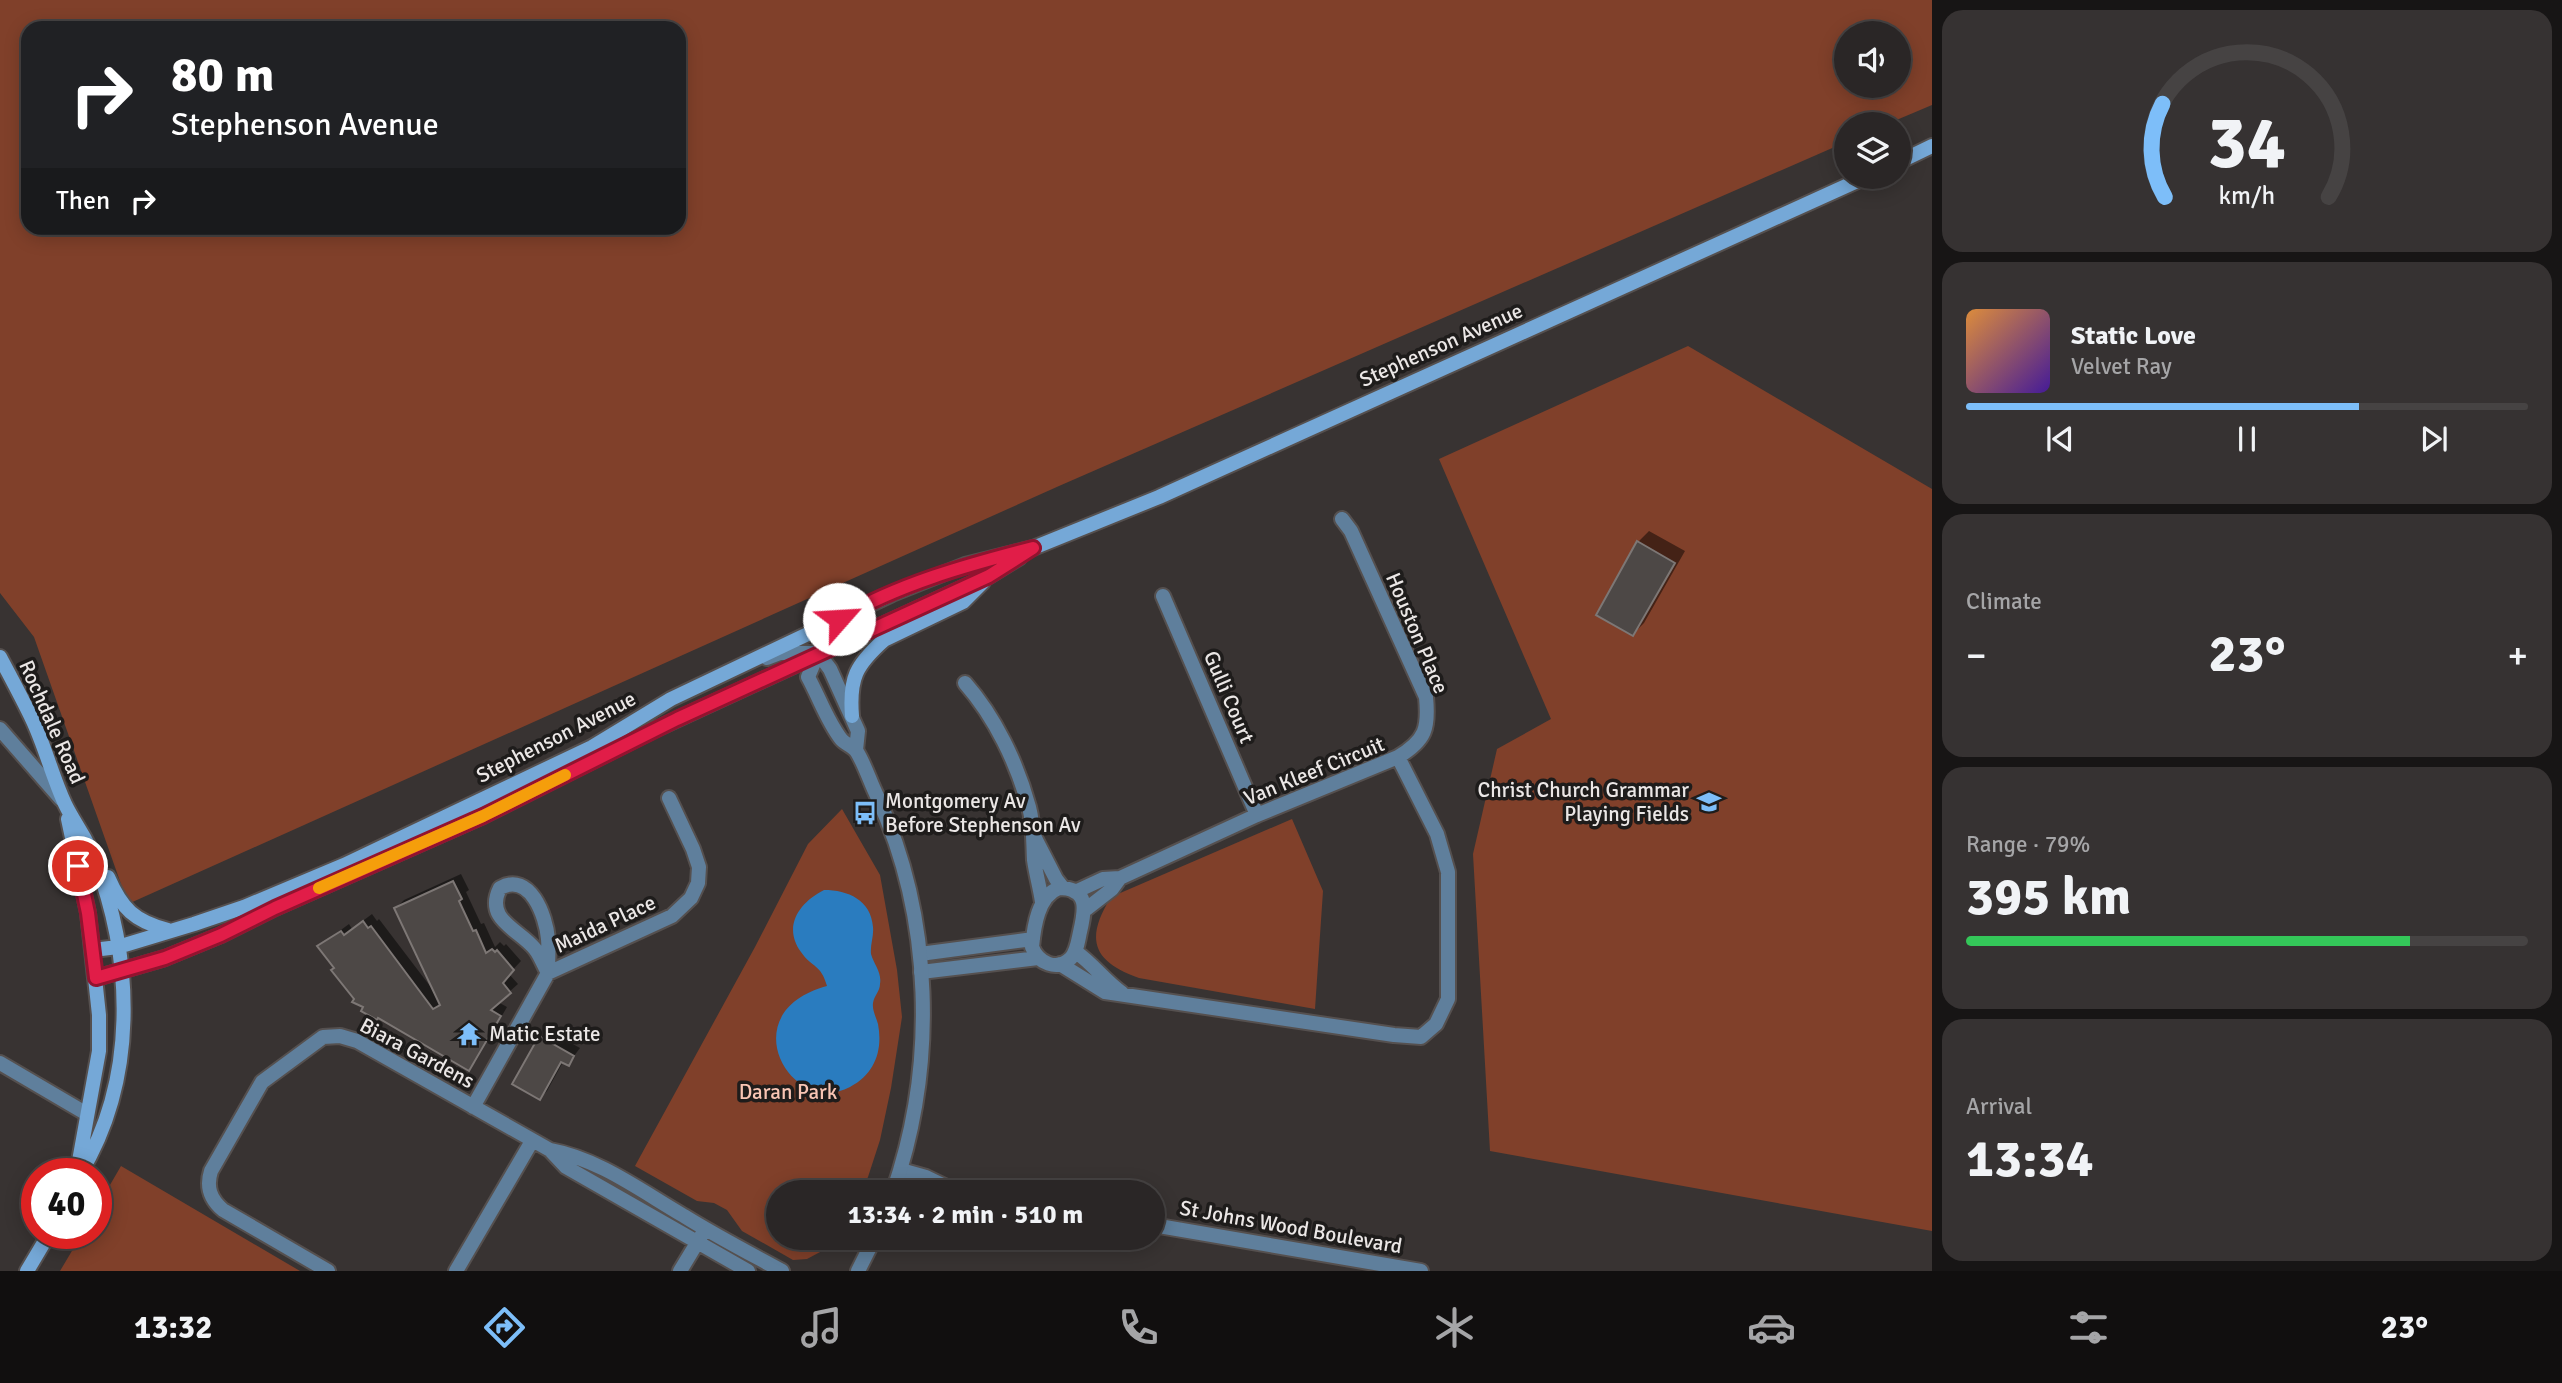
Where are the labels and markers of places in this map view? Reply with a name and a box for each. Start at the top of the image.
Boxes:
place label: Christ Church Grammar Playing Fields [1478,777,1689,827]
place label: Montgomery Av Before Stephenson Av [885,788,1081,838]
school or university icon: Christ Church Grammar Playing Fields [1695,788,1723,816]
bus stop icon: Montgomery Av Before Stephenson Av [851,799,879,827]
pin [48,836,108,896]
temple icon: Matic Estate [455,1020,483,1048]
place label: Matic Estate [489,1021,601,1047]

